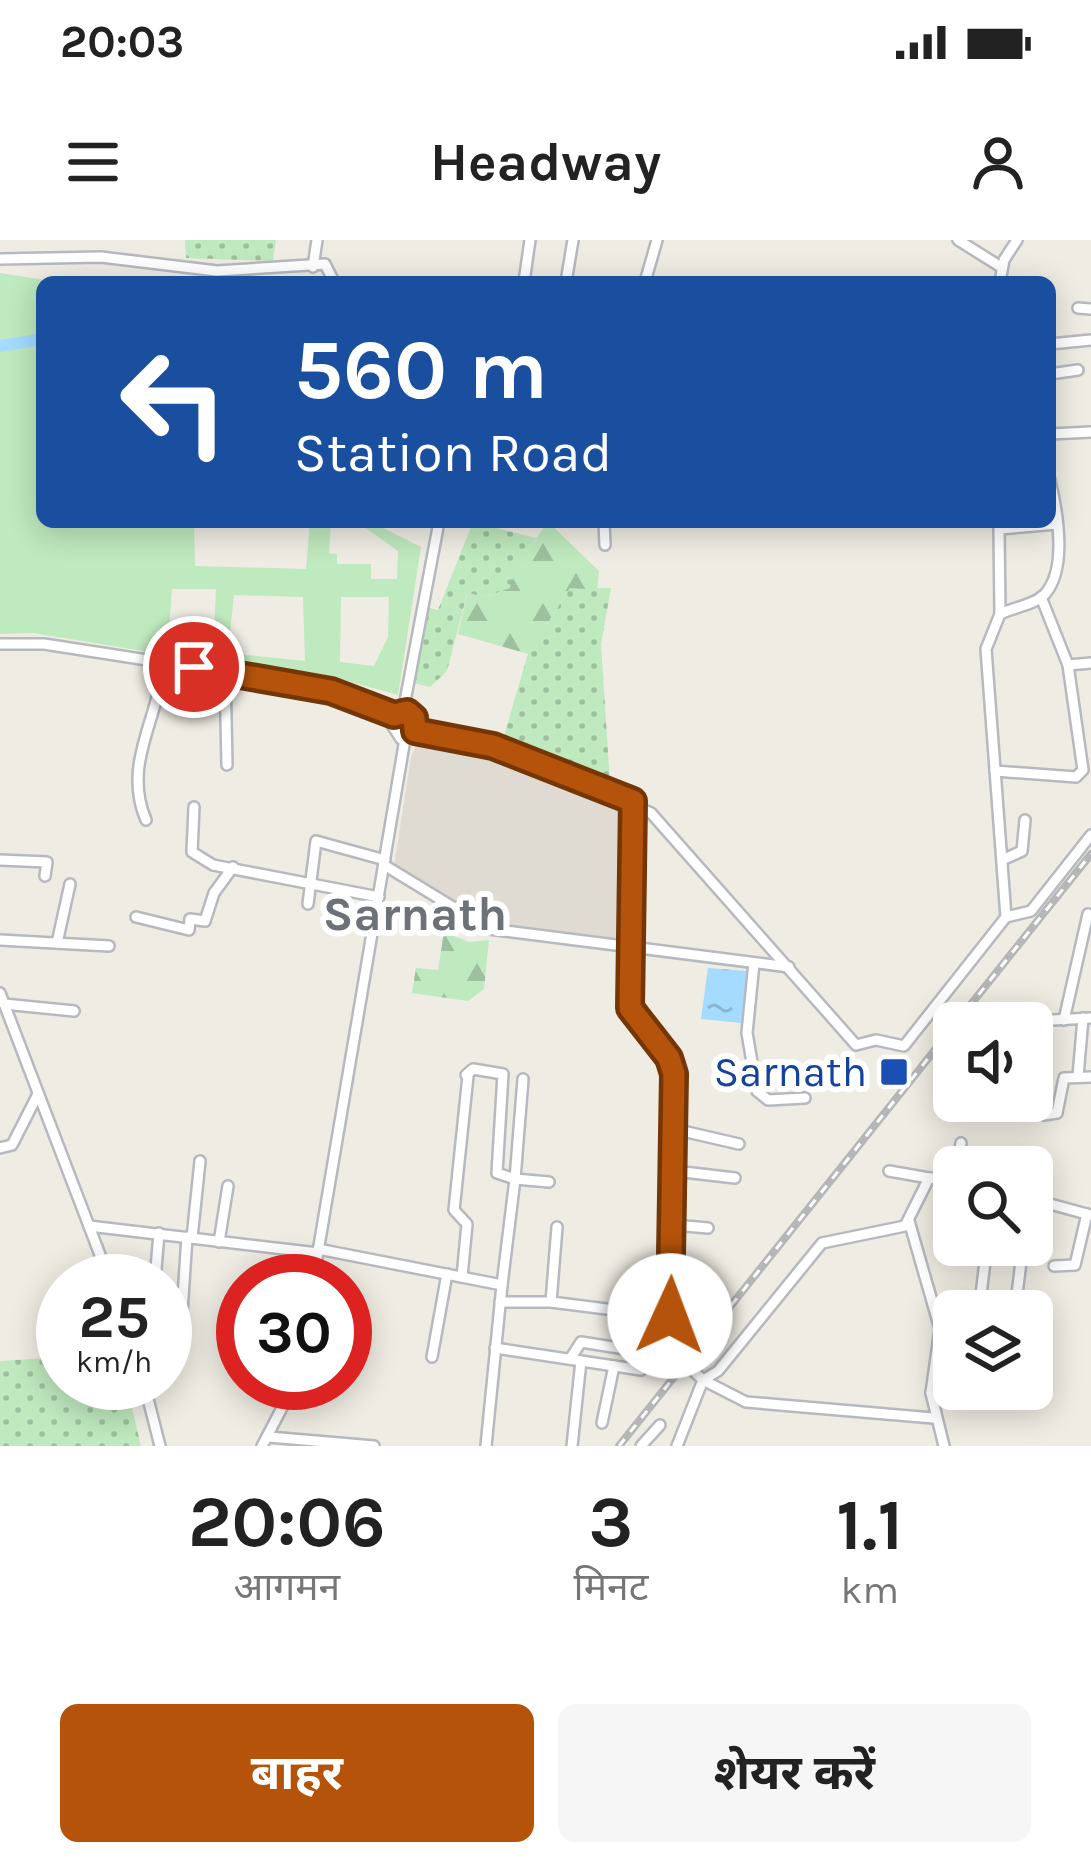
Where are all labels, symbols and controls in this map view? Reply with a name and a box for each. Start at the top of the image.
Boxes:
text: 20:03 [60,16,184,68]
icon: menu [60,129,126,195]
icon: person [965,129,1031,195]
text: Headway [430,130,661,194]
text: 560 m [294,321,548,419]
icon: left [96,324,252,480]
text: Station Road [294,421,612,485]
pin [143,616,245,718]
icon: arrive [161,634,227,700]
district label: Sarnath [323,886,507,942]
map controls [933,1002,1053,1410]
button: sound [933,1002,1053,1122]
place label: Sarnath [714,1047,867,1097]
marker: Sarnath [878,1056,910,1088]
button: search [933,1146,1053,1266]
position arrow [607,1253,733,1379]
speed limit sign: 30 [216,1254,372,1410]
text: 25 [78,1282,150,1352]
button: layers [933,1290,1053,1410]
text: km/h [76,1344,152,1380]
text: 20:06 [188,1480,386,1564]
text: 3 [589,1480,633,1564]
text: 1.1 [836,1483,903,1567]
text: आगमन [233,1564,340,1610]
text: मिनट [574,1564,648,1610]
text: km [840,1567,899,1613]
button: बाहर [60,1704,534,1842]
button: शेयर करें [558,1704,1031,1842]

